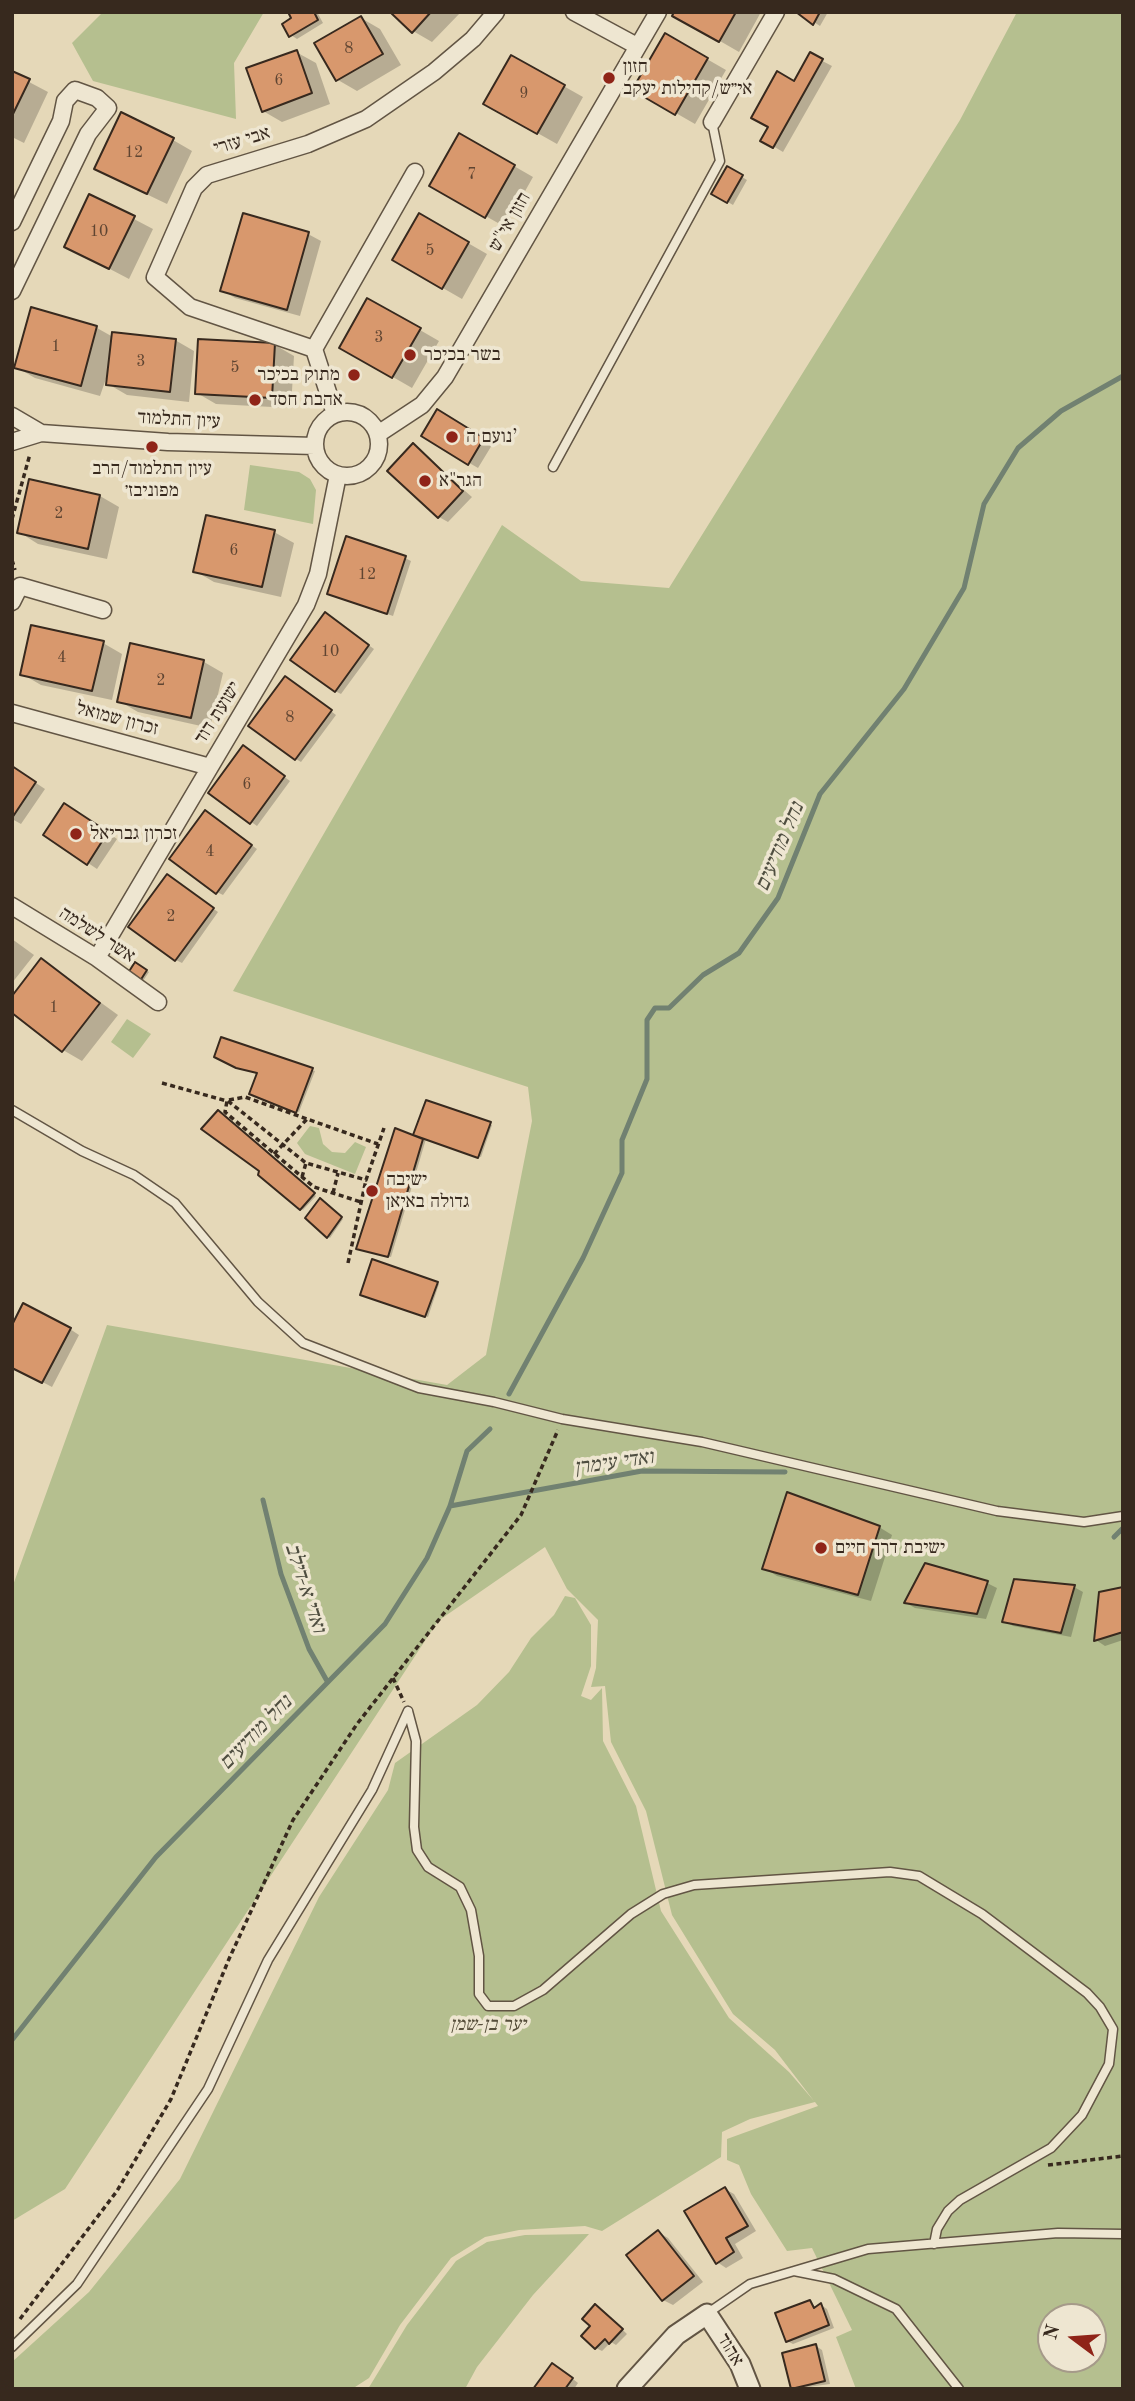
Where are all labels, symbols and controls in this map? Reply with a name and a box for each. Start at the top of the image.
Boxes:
house number: 8 [344,39,354,59]
place label: חזון אי״ש/קהילות יעקב [623,56,752,100]
marker: חזון אי״ש/קהילות יעקב [601,70,617,86]
house number: 6 [274,71,284,91]
house number: 9 [519,84,529,104]
street label: אבי עזרי [211,122,273,160]
house number: 12 [125,143,143,163]
house number: 7 [467,165,477,185]
street label: חזון אי"ש [484,188,536,256]
house number: 10 [90,222,108,242]
house number: 5 [425,241,435,261]
house number: 3 [374,328,384,348]
house number: 1 [51,337,61,357]
place label: בשר בכיכר [424,344,501,366]
marker: בשר בכיכר [402,347,418,363]
house number: 3 [136,352,146,372]
house number: 5 [230,358,240,378]
place label: מתוק בכיכר [258,364,340,386]
marker: מתוק בכיכר [346,367,362,383]
place label: אהבת חסד [269,389,343,411]
marker: אהבת חסד [247,392,263,408]
street label: עיון התלמוד [137,406,221,434]
place label: נועם ה’ [466,426,518,448]
marker: נועם ה’ [444,429,460,445]
marker: עיון התלמוד/הרב מפוניבז׳ [144,439,160,455]
place label: עיון התלמוד/הרב מפוניבז׳ [92,458,212,502]
place label: הגר"א [439,470,482,492]
marker: הגר"א [417,473,433,489]
house number: 2 [54,504,64,524]
house number: 6 [229,541,239,561]
house number: 12 [358,565,376,585]
house number: 10 [321,642,339,662]
house number: 4 [57,648,67,668]
house number: 2 [156,671,166,691]
street label: ישועת דוד [190,677,246,749]
street label: זכרון שמואל [73,697,161,741]
house number: 8 [285,708,295,728]
house number: 6 [242,775,252,795]
water label: נחל מודיעים [750,799,810,895]
place label: זכרון גבריאל [90,823,177,845]
marker: זכרון גבריאל [68,826,84,842]
house number: 4 [205,842,215,862]
street label: אשר לשלמה [55,902,139,968]
house number: 2 [166,907,176,927]
house number: 1 [49,998,59,1018]
place label: ישיבה גדולה באיאן [386,1169,470,1213]
marker: ישיבה גדולה באיאן [364,1183,380,1199]
water label: ואדי עימרן [573,1445,655,1481]
place label: ישיבת דרך חיים [835,1537,945,1559]
water label: ואדי א-דילב [279,1540,331,1636]
marker: ישיבת דרך חיים [813,1540,829,1556]
water label: נחל מודיעים [214,1691,298,1775]
park label: יער בן-שמן [450,2014,526,2036]
north arrow [1037,2303,1107,2373]
text: N [1042,2323,1064,2342]
street label: אהוד [711,2330,749,2370]

